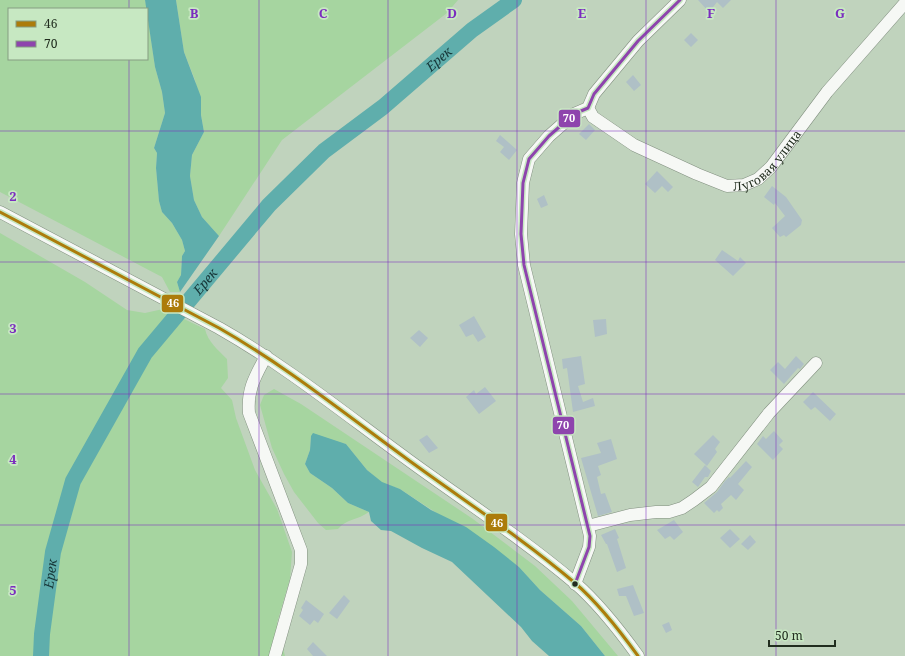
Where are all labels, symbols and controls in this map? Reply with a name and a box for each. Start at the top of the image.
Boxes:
text: B [190,4,199,22]
text: C [319,4,328,22]
text: D [447,4,457,22]
text: E [578,4,587,22]
text: F [707,4,715,22]
text: G [835,4,845,22]
legend [8,8,148,60]
text: 46 [44,15,58,32]
text: 70 [44,35,58,52]
water label: Ерек [421,42,456,76]
line badge: 70 [558,109,581,128]
text: 70 [563,110,575,125]
street label: Луговая улица [732,126,805,194]
text: 2 [9,187,17,205]
water label: Ерек [188,264,222,299]
line badge: 46 [161,294,184,313]
text: 46 [167,295,179,310]
text: 3 [9,319,17,337]
line badge: 70 [552,416,575,435]
text: 70 [557,417,569,432]
text: 4 [9,450,17,468]
line badge: 46 [485,513,508,532]
text: 46 [491,515,503,530]
water label: Ерек [39,557,61,590]
unlabelled marker [570,579,580,589]
text: 5 [9,581,17,599]
scale bar [769,622,835,648]
text: 50 m [775,627,803,644]

